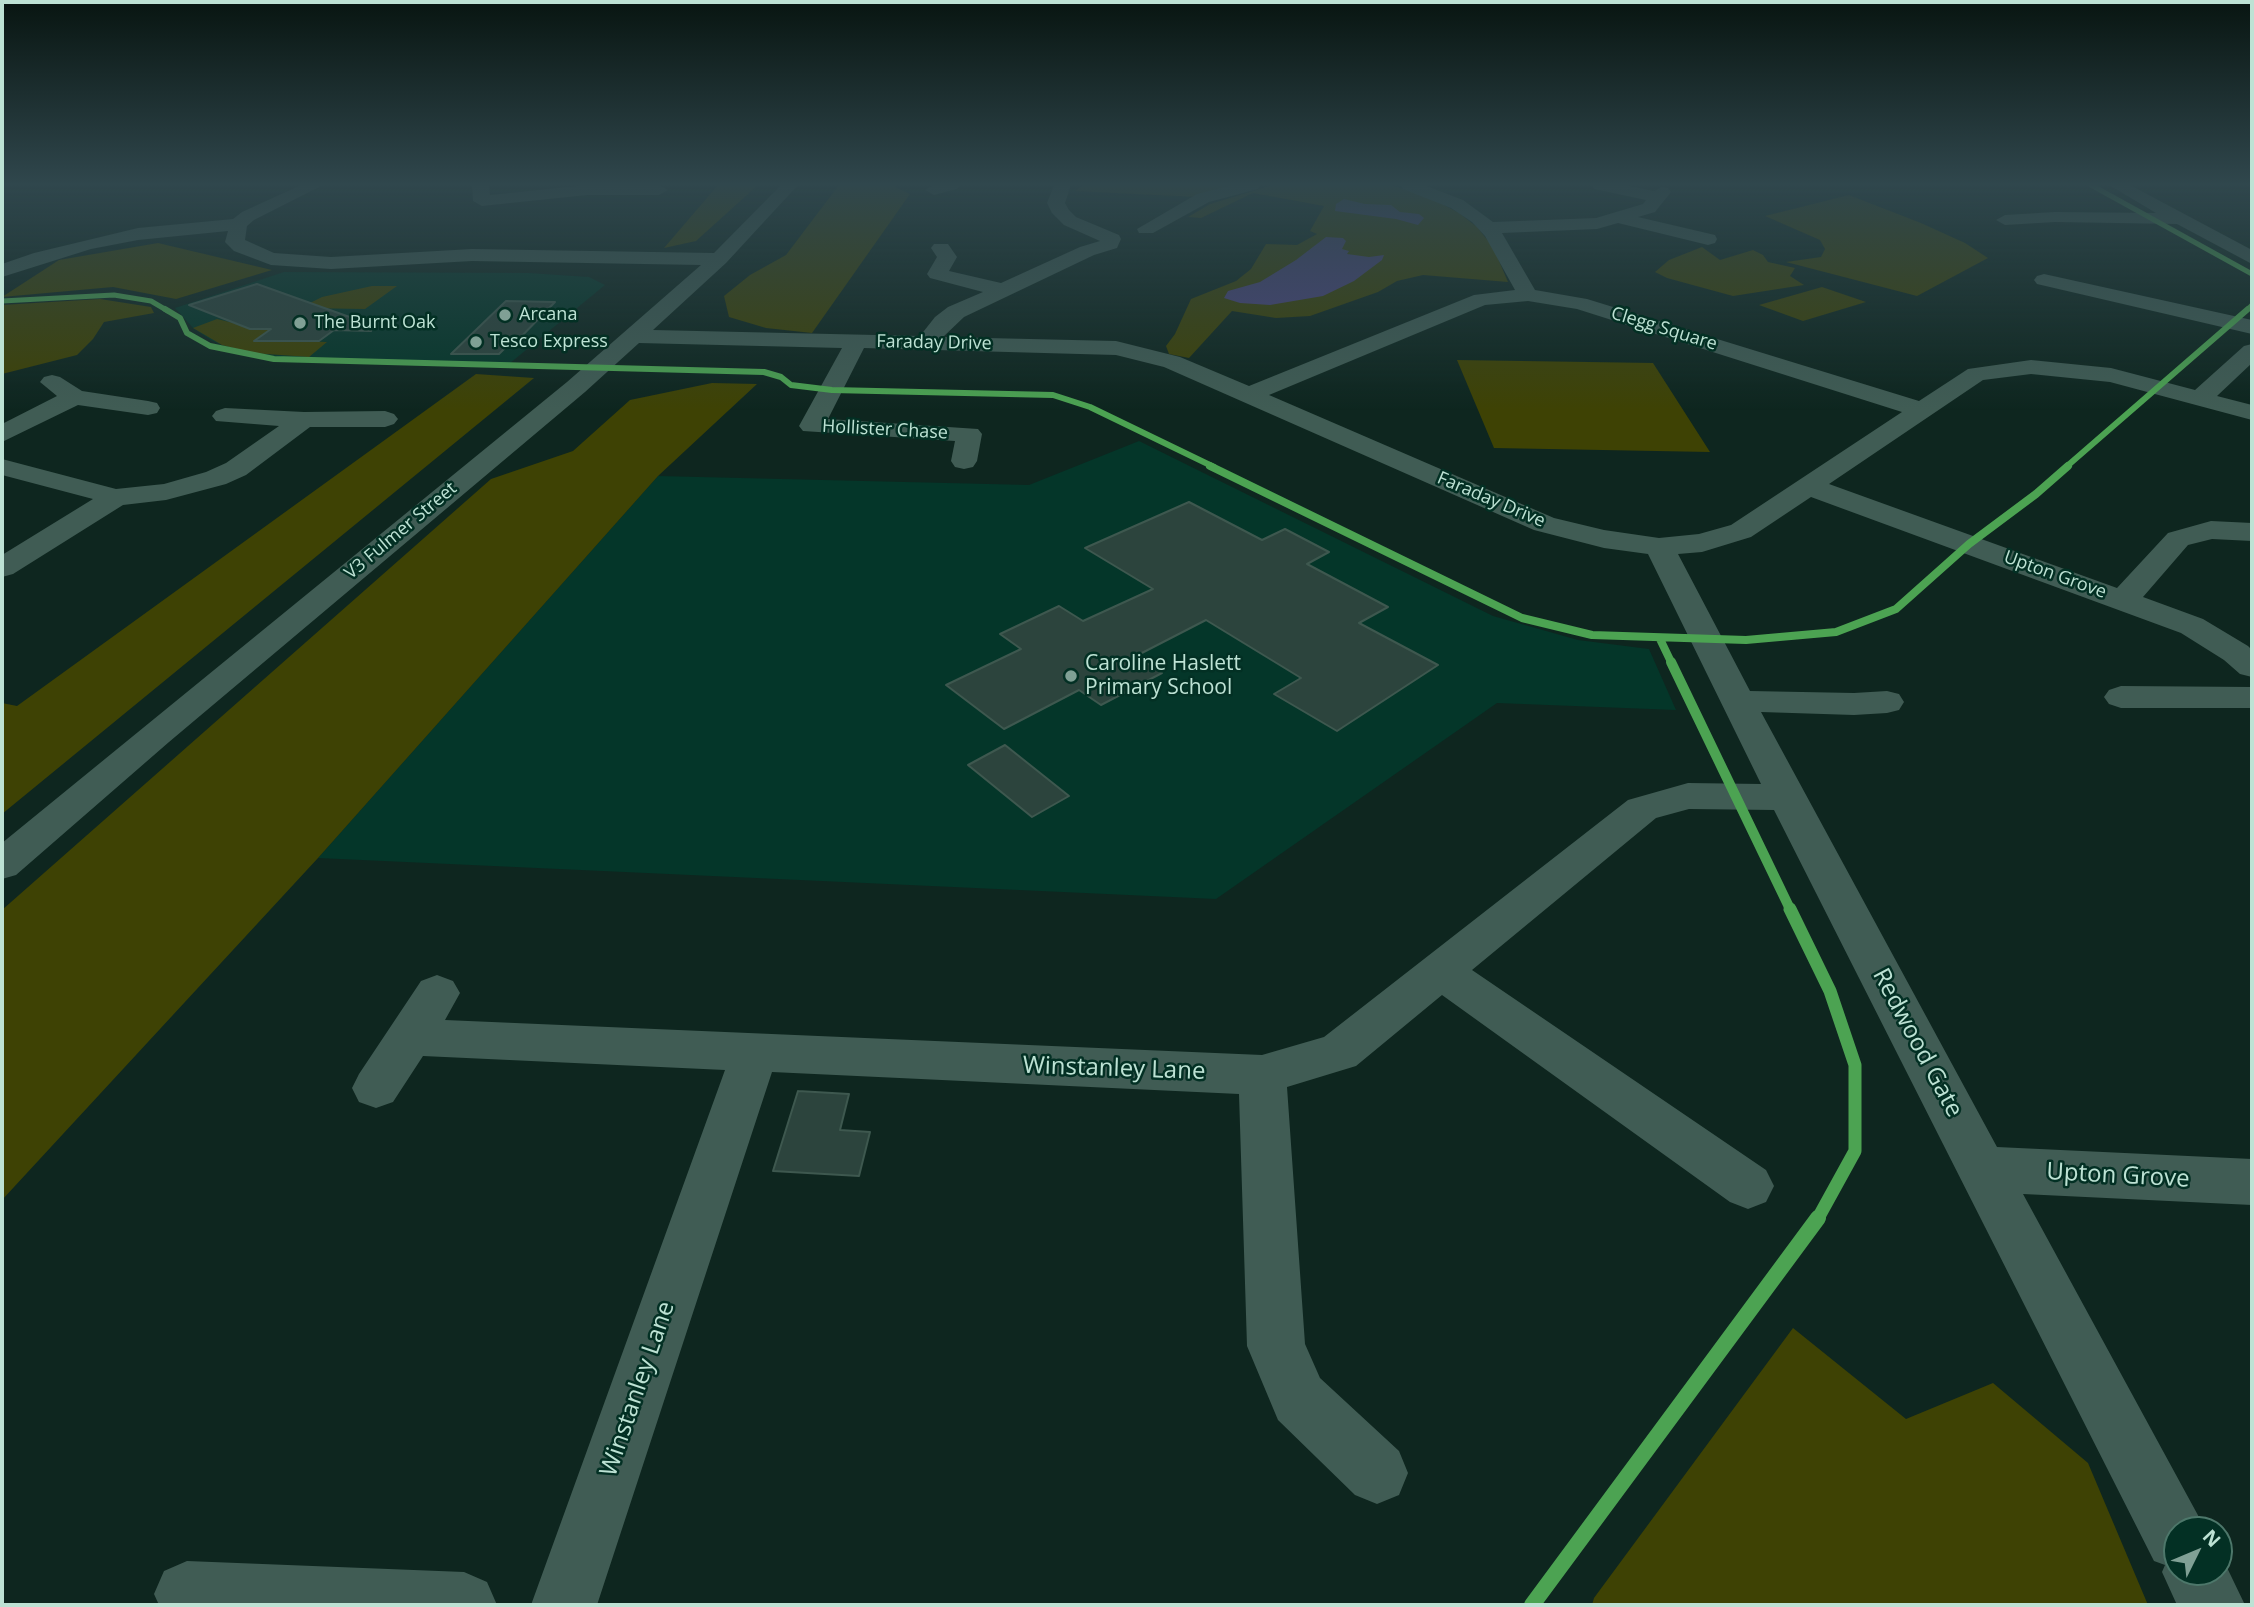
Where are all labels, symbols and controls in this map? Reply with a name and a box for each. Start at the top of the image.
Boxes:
street label: Clegg Square [1608,303,1720,355]
place label: Arcana [519,304,577,326]
marker: Arcana [497,307,513,323]
place label: The Burnt Oak [314,312,435,334]
marker: The Burnt Oak [292,315,308,331]
place label: Tesco Express [490,331,608,353]
street label: Faraday Drive [876,331,992,355]
marker: Tesco Express [468,334,484,350]
street label: Hollister Chase [822,416,948,444]
street label: Faraday Drive [1434,468,1548,532]
street label: V3 Fulmer Street [341,478,461,584]
street label: Upton Grove [2001,546,2109,604]
place label: Caroline Haslett Primary School [1085,651,1241,701]
marker: Caroline Haslett Primary School [1063,668,1079,684]
street label: Redwood Gate [1866,964,1968,1122]
street label: Winstanley Lane [1022,1051,1206,1087]
street label: Upton Grove [2046,1158,2190,1194]
street label: Winstanley Lane [595,1298,681,1480]
north arrow [2163,1516,2233,1586]
text: N [2197,1524,2227,1553]

